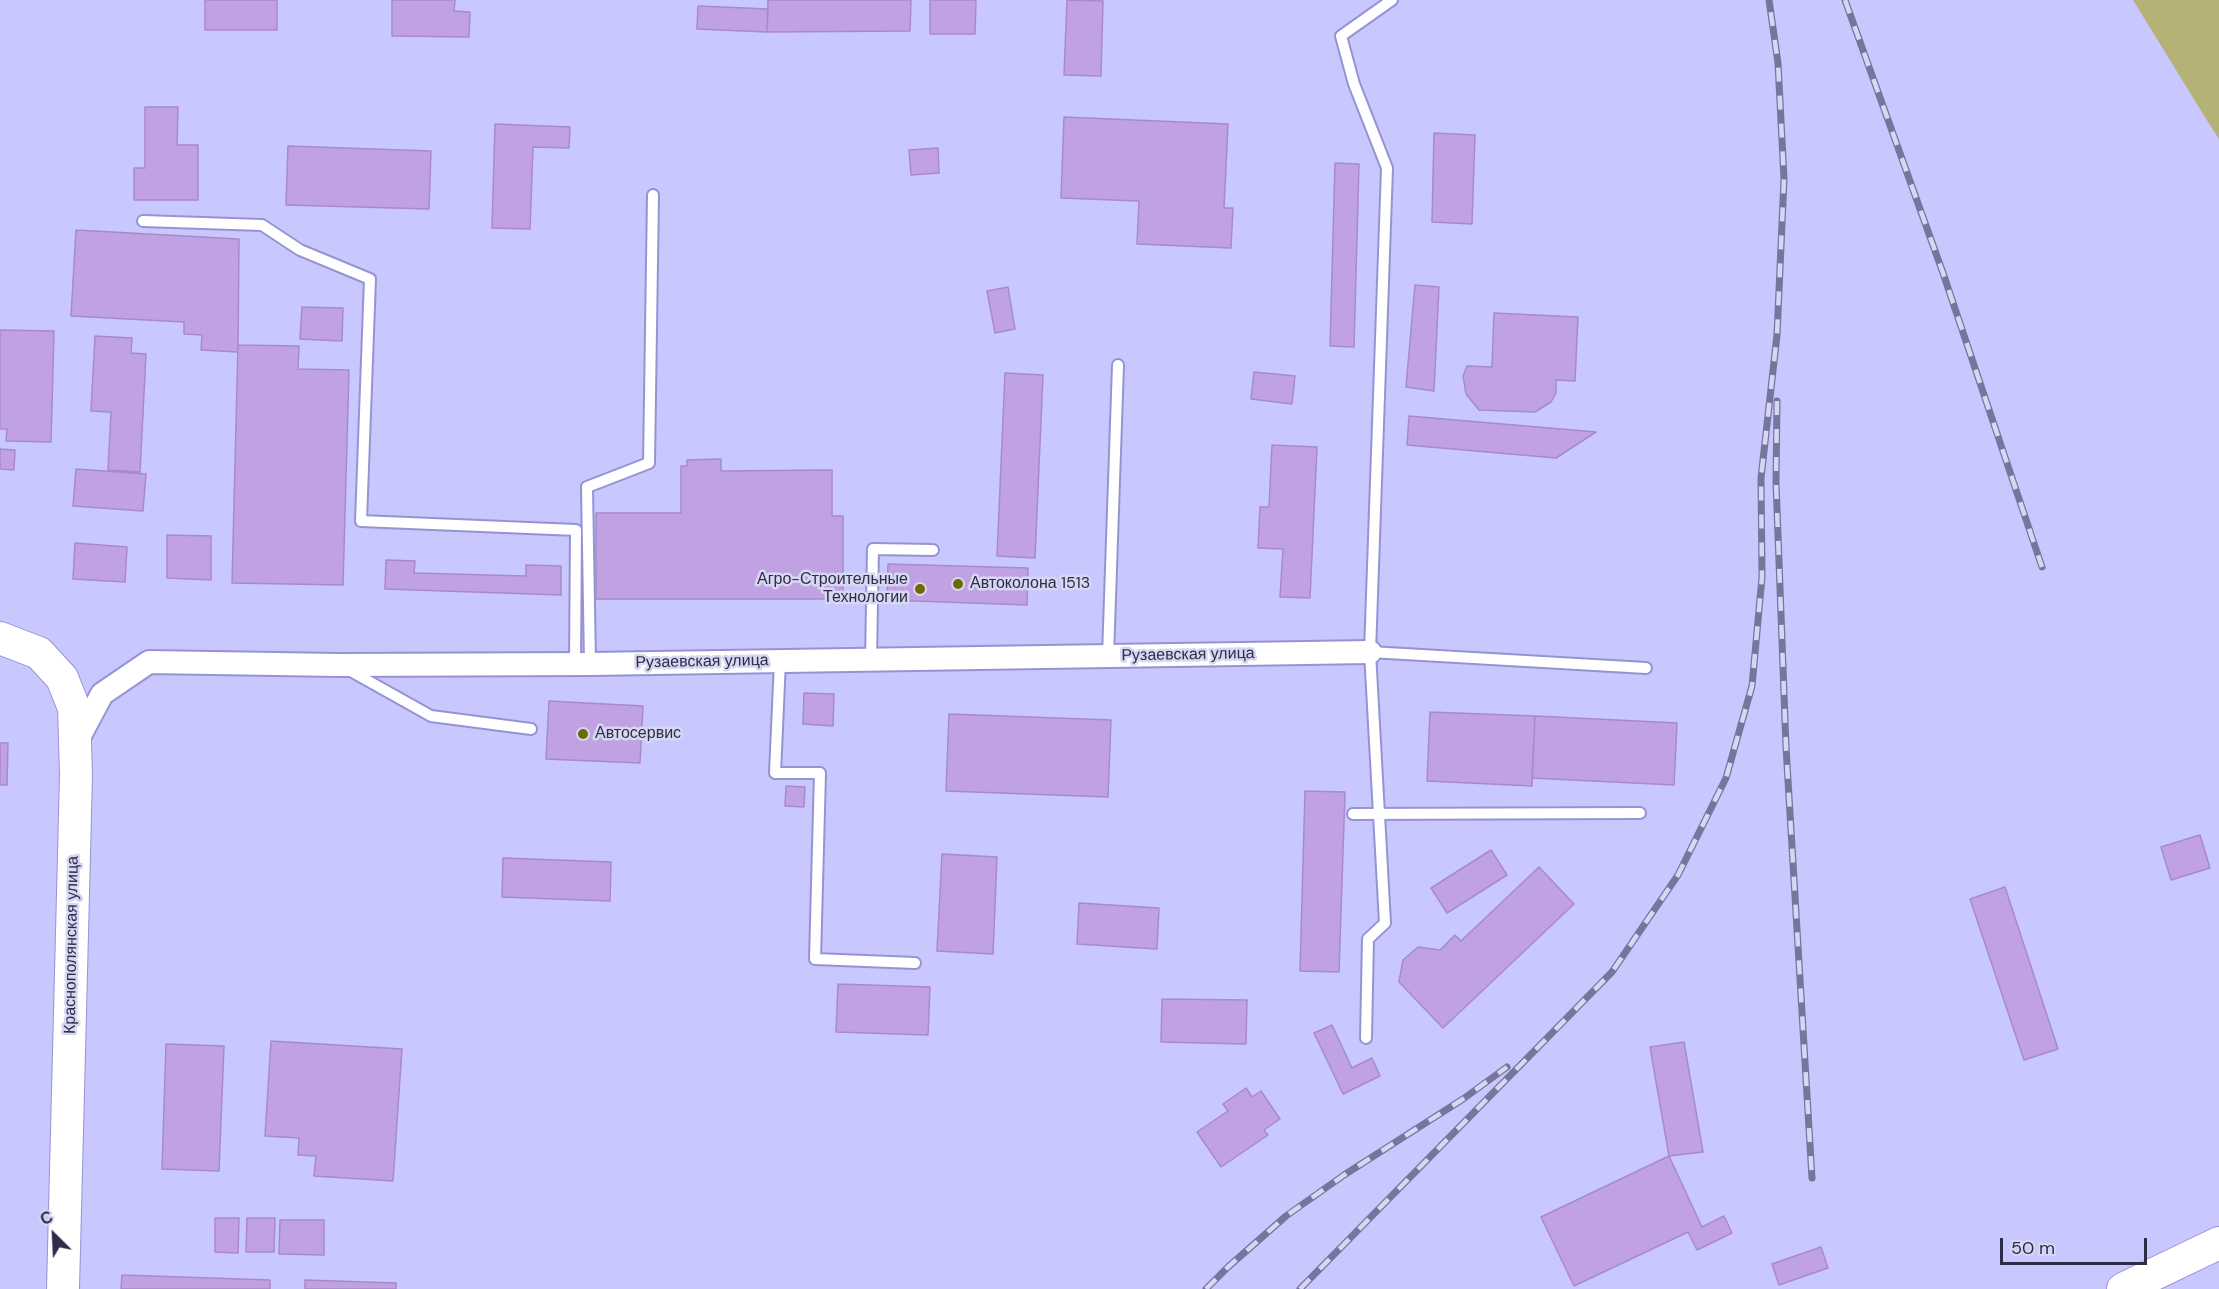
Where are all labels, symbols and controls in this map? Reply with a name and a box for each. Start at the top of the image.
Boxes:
place label: Агро-Строительные Технологии [757,570,908,608]
place label: Автоколона 1513 [970,574,1090,594]
marker: Автоколона 1513 [951,577,965,591]
marker: Агро-Строительные Технологии [913,582,927,596]
street label: Рузаевская улица [1121,644,1255,666]
street label: Рузаевская улица [635,651,769,673]
place label: Автосервис [595,724,681,744]
marker: Автосервис [576,727,590,741]
street label: Краснополянская улица [61,856,83,1034]
north arrow [24,1205,84,1265]
text: С [37,1206,56,1230]
scale bar [2003,1226,2150,1264]
text: 50 m [2011,1236,2055,1260]

